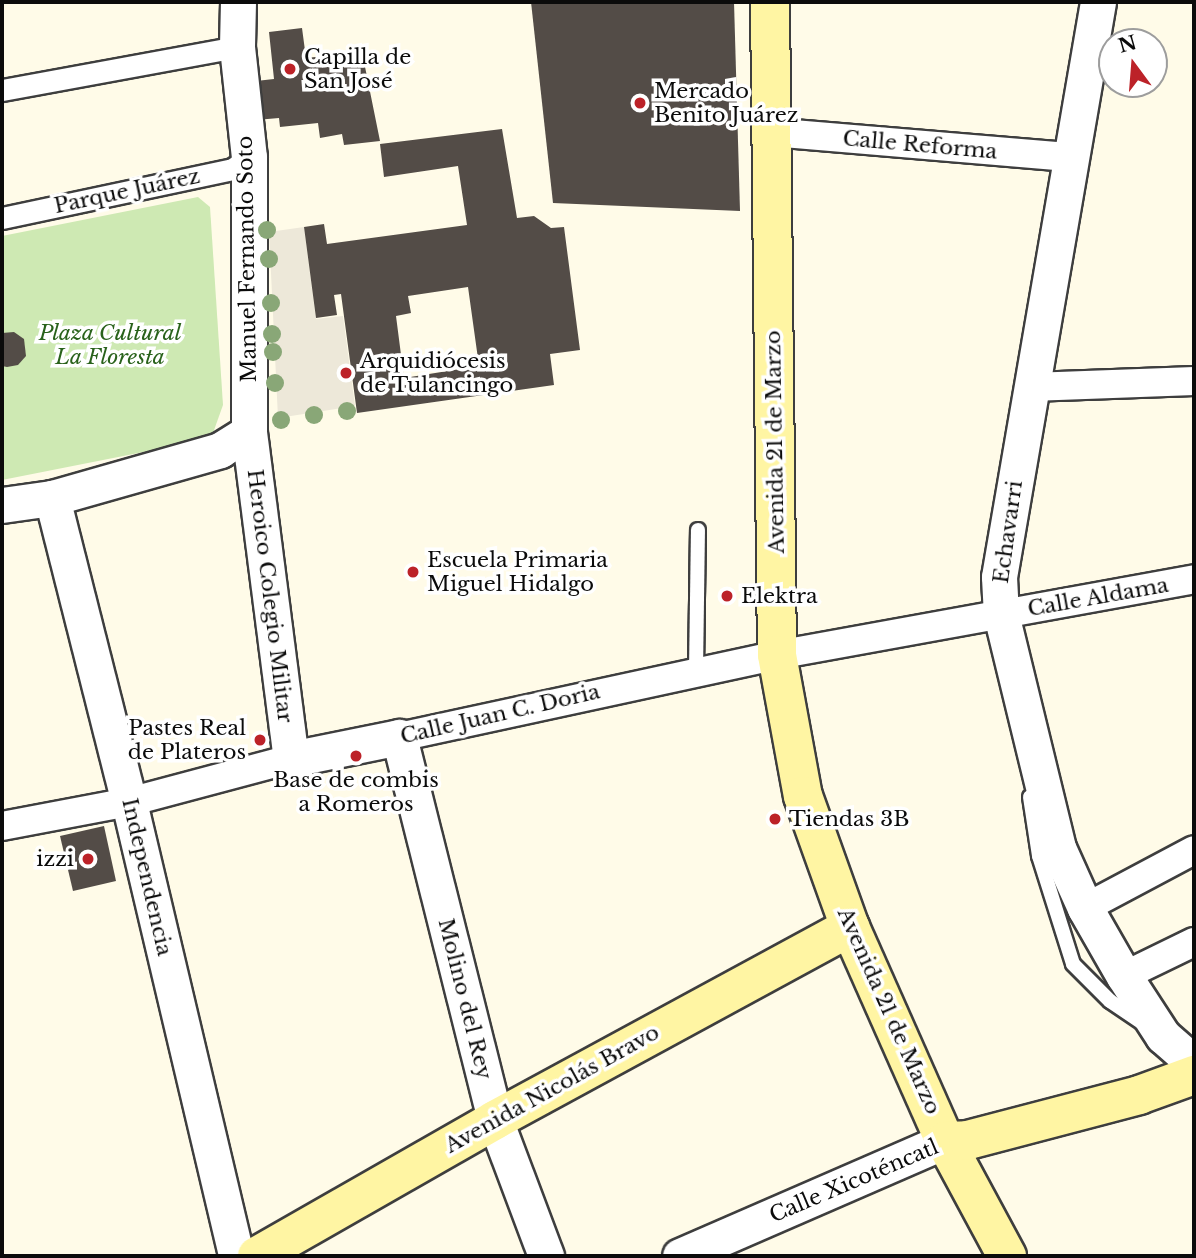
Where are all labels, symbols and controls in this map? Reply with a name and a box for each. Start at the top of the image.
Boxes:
north arrow [1098,28,1168,98]
text: N [1116,31,1139,58]
place label: Capilla de San José [304,44,411,94]
marker: Capilla de San José [282,61,298,77]
place label: Mercado Benito Juárez [654,78,799,128]
marker: Mercado Benito Juárez [632,95,648,111]
street label: Calle Reforma [842,126,998,164]
street label: Manuel Fernando Soto [232,135,262,383]
street label: Parque Juárez [52,163,202,219]
park label: Plaza Cultural La Floresta [38,320,182,370]
street label: Avenida 21 de Marzo [760,330,790,554]
place label: Arquidiócesis de Tulancingo [360,348,514,398]
marker: Arquidiócesis de Tulancingo [338,365,354,381]
street label: Heroico Colegio Militar [242,468,298,724]
street label: Echavarri [988,479,1028,585]
place label: Escuela Primaria Miguel Hidalgo [427,547,608,597]
marker: Escuela Primaria Miguel Hidalgo [405,564,421,580]
street label: Calle Aldama [1025,572,1171,622]
place label: Elektra [741,583,818,609]
marker: Elektra [719,588,735,604]
street label: Calle Juan C. Doria [398,679,602,749]
place label: Pastes Real de Plateros [128,715,246,765]
marker: Pastes Real de Plateros [252,732,268,748]
marker: Base de combis a Romeros [348,748,364,764]
place label: Base de combis a Romeros [273,767,439,817]
street label: Independencia [117,796,177,958]
place label: Tiendas 3B [789,806,909,832]
marker: Tiendas 3B [767,811,783,827]
place label: izzi [36,846,74,872]
marker: izzi [80,851,96,867]
street label: Avenida 21 de Marzo [832,904,946,1118]
street label: Molino del Rey [433,916,497,1082]
street label: Avenida Nicolás Bravo [440,1020,664,1158]
street label: Calle Xicoténcatl [765,1134,943,1228]

